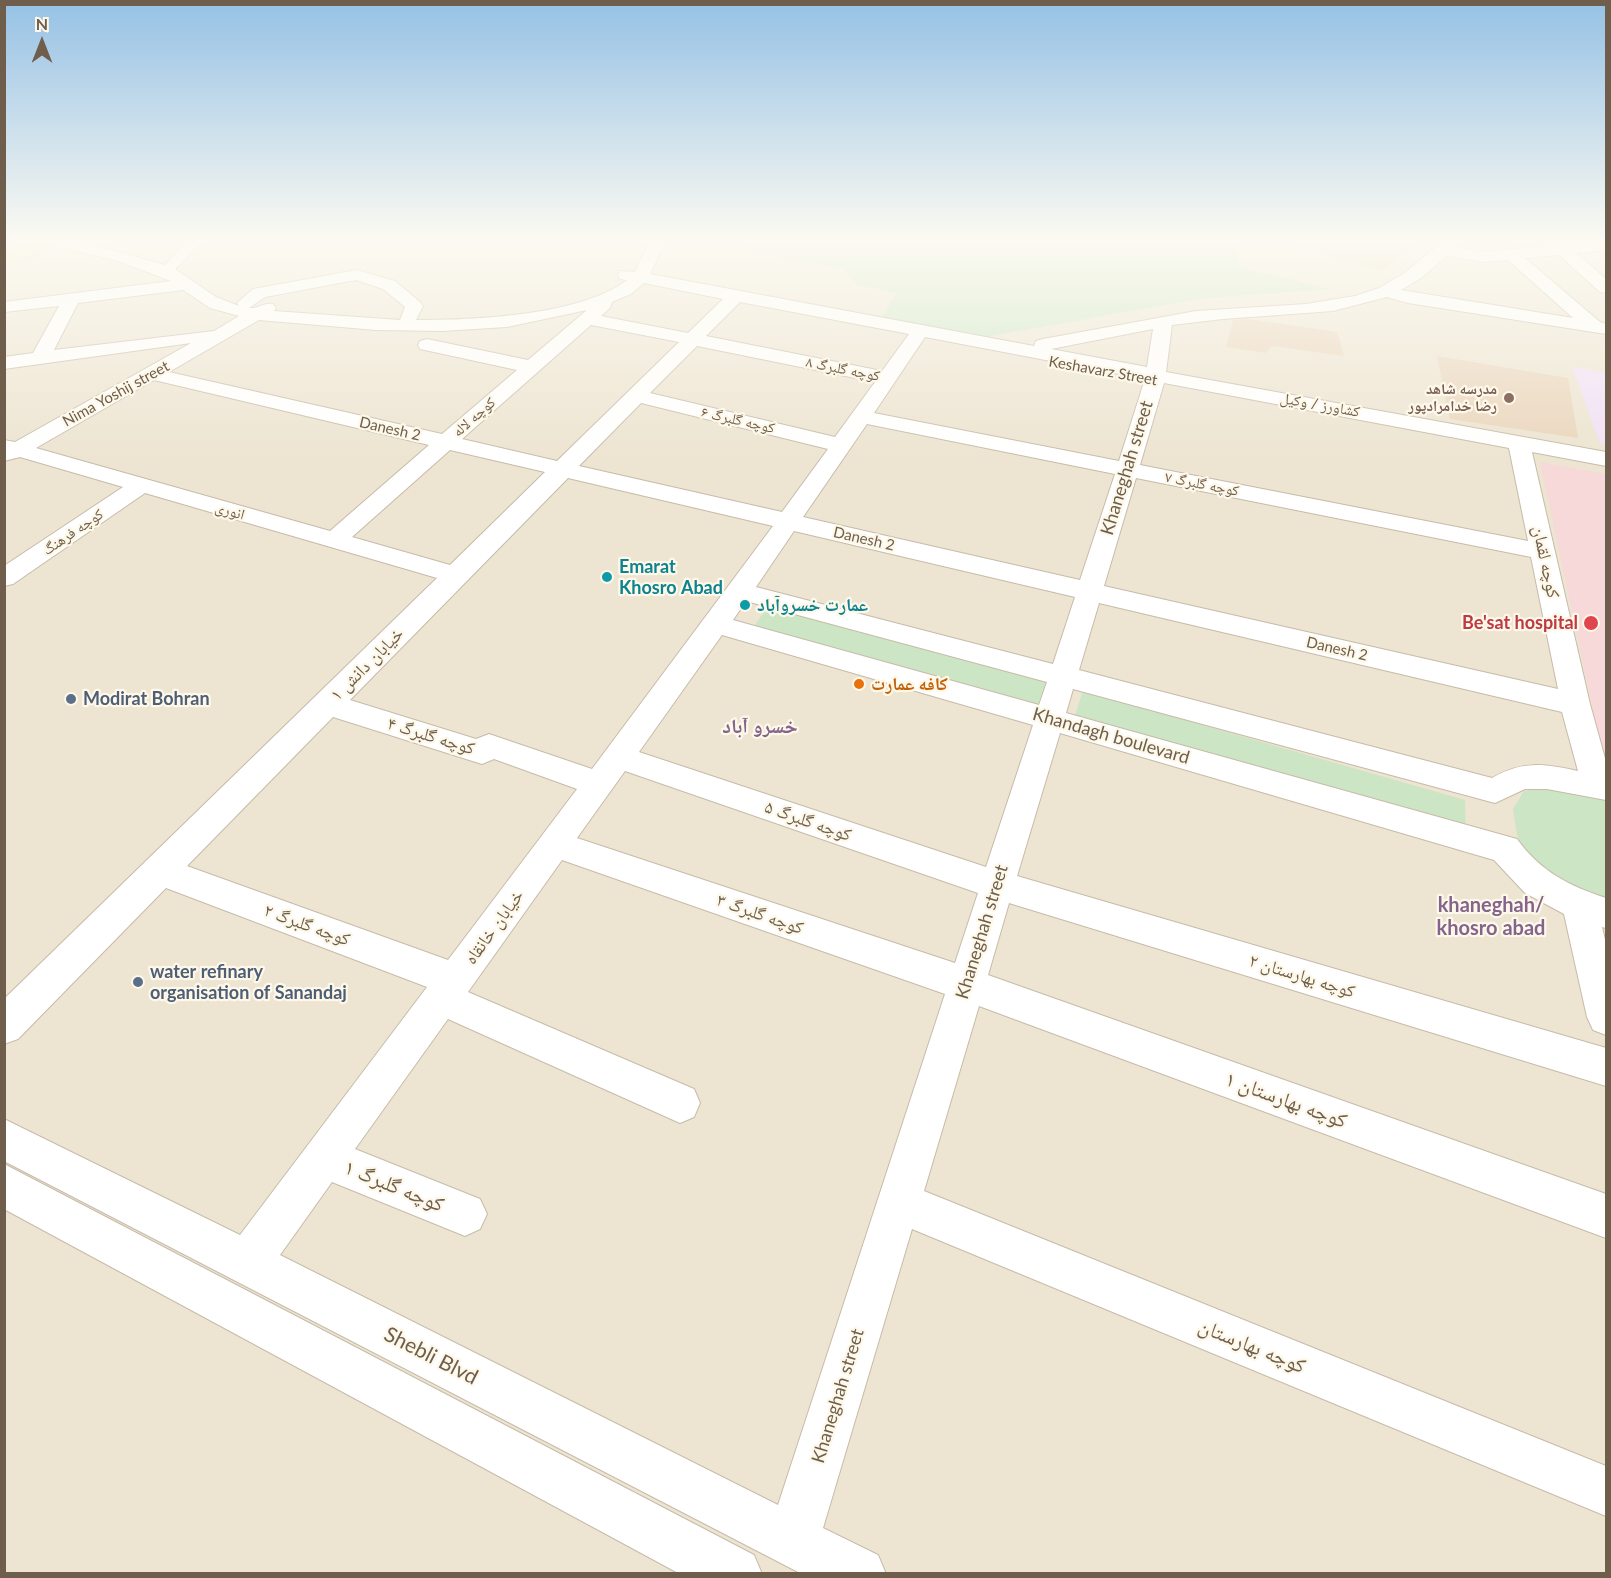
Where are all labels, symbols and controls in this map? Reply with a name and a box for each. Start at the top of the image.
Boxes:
north arrow [12,12,72,72]
text: N [36,14,48,33]
street label: کوچه گلبرگ ۸ [804,353,882,385]
street label: Keshavarz Street [1047,353,1159,389]
street label: Nima Yoshij street [60,357,172,431]
place label: مدرسه شاهد رضا خدامرادپور [1408,380,1497,415]
street label: کشاورز / وکیل [1279,389,1361,421]
marker: مدرسه شاهد رضا خدامرادپور [1502,391,1516,405]
street label: کوچه لاله [449,393,499,441]
street label: Khaneghah street [1096,398,1158,538]
street label: کوچه گلبرگ ۶ [699,403,777,437]
street label: Danesh 2 [358,413,422,445]
street label: کوچه گلبرگ ۷ [1163,468,1241,500]
street label: انوری [213,498,247,524]
street label: کوچه فرهنگ [39,505,107,559]
street label: Danesh 2 [832,523,896,555]
street label: کوچه لقمان [1528,524,1564,600]
place label: Emarat Khosro Abad [619,556,723,598]
marker: Emarat Khosro Abad [600,570,614,584]
place label: عمارت خسروآباد [757,594,868,616]
marker: عمارت خسروآباد [738,598,752,612]
place label: Be'sat hospital [1462,612,1578,634]
marker: Be'sat hospital [1582,614,1600,632]
street label: خیابان دانش ۱ [326,623,408,705]
street label: Danesh 2 [1305,633,1369,665]
place label: کافه عمارت [871,673,948,695]
marker: کافه عمارت [852,677,866,691]
place label: Modirat Bohran [83,688,210,710]
marker: Modirat Bohran [64,692,78,706]
street label: Khandagh boulevard [1030,703,1192,769]
street label: کوچه گلبرگ ۴ [385,712,477,760]
district label: خسرو آباد [722,715,798,739]
street label: کوچه گلبرگ ۵ [762,796,854,846]
street label: Khaneghah street [951,862,1013,1002]
street label: خیابان خانقاه [460,885,528,969]
street label: کوچه گلبرگ ۳ [714,889,806,939]
district label: khaneghah/ khosro abad [1437,894,1545,941]
street label: کوچه گلبرگ ۲ [261,899,353,951]
street label: کوچه بهارستان ۲ [1246,950,1358,1002]
place label: water refinary organisation of Sanandaj [150,961,347,1004]
marker: water refinary organisation of Sanandaj [131,975,145,989]
street label: کوچه بهارستان ۱ [1222,1066,1350,1134]
street label: کوچه گلبرگ ۱ [341,1155,447,1217]
street label: کوچه بهارستان [1195,1313,1309,1379]
street label: Shebli Blvd [380,1322,482,1390]
street label: Khaneghah street [807,1326,869,1466]

